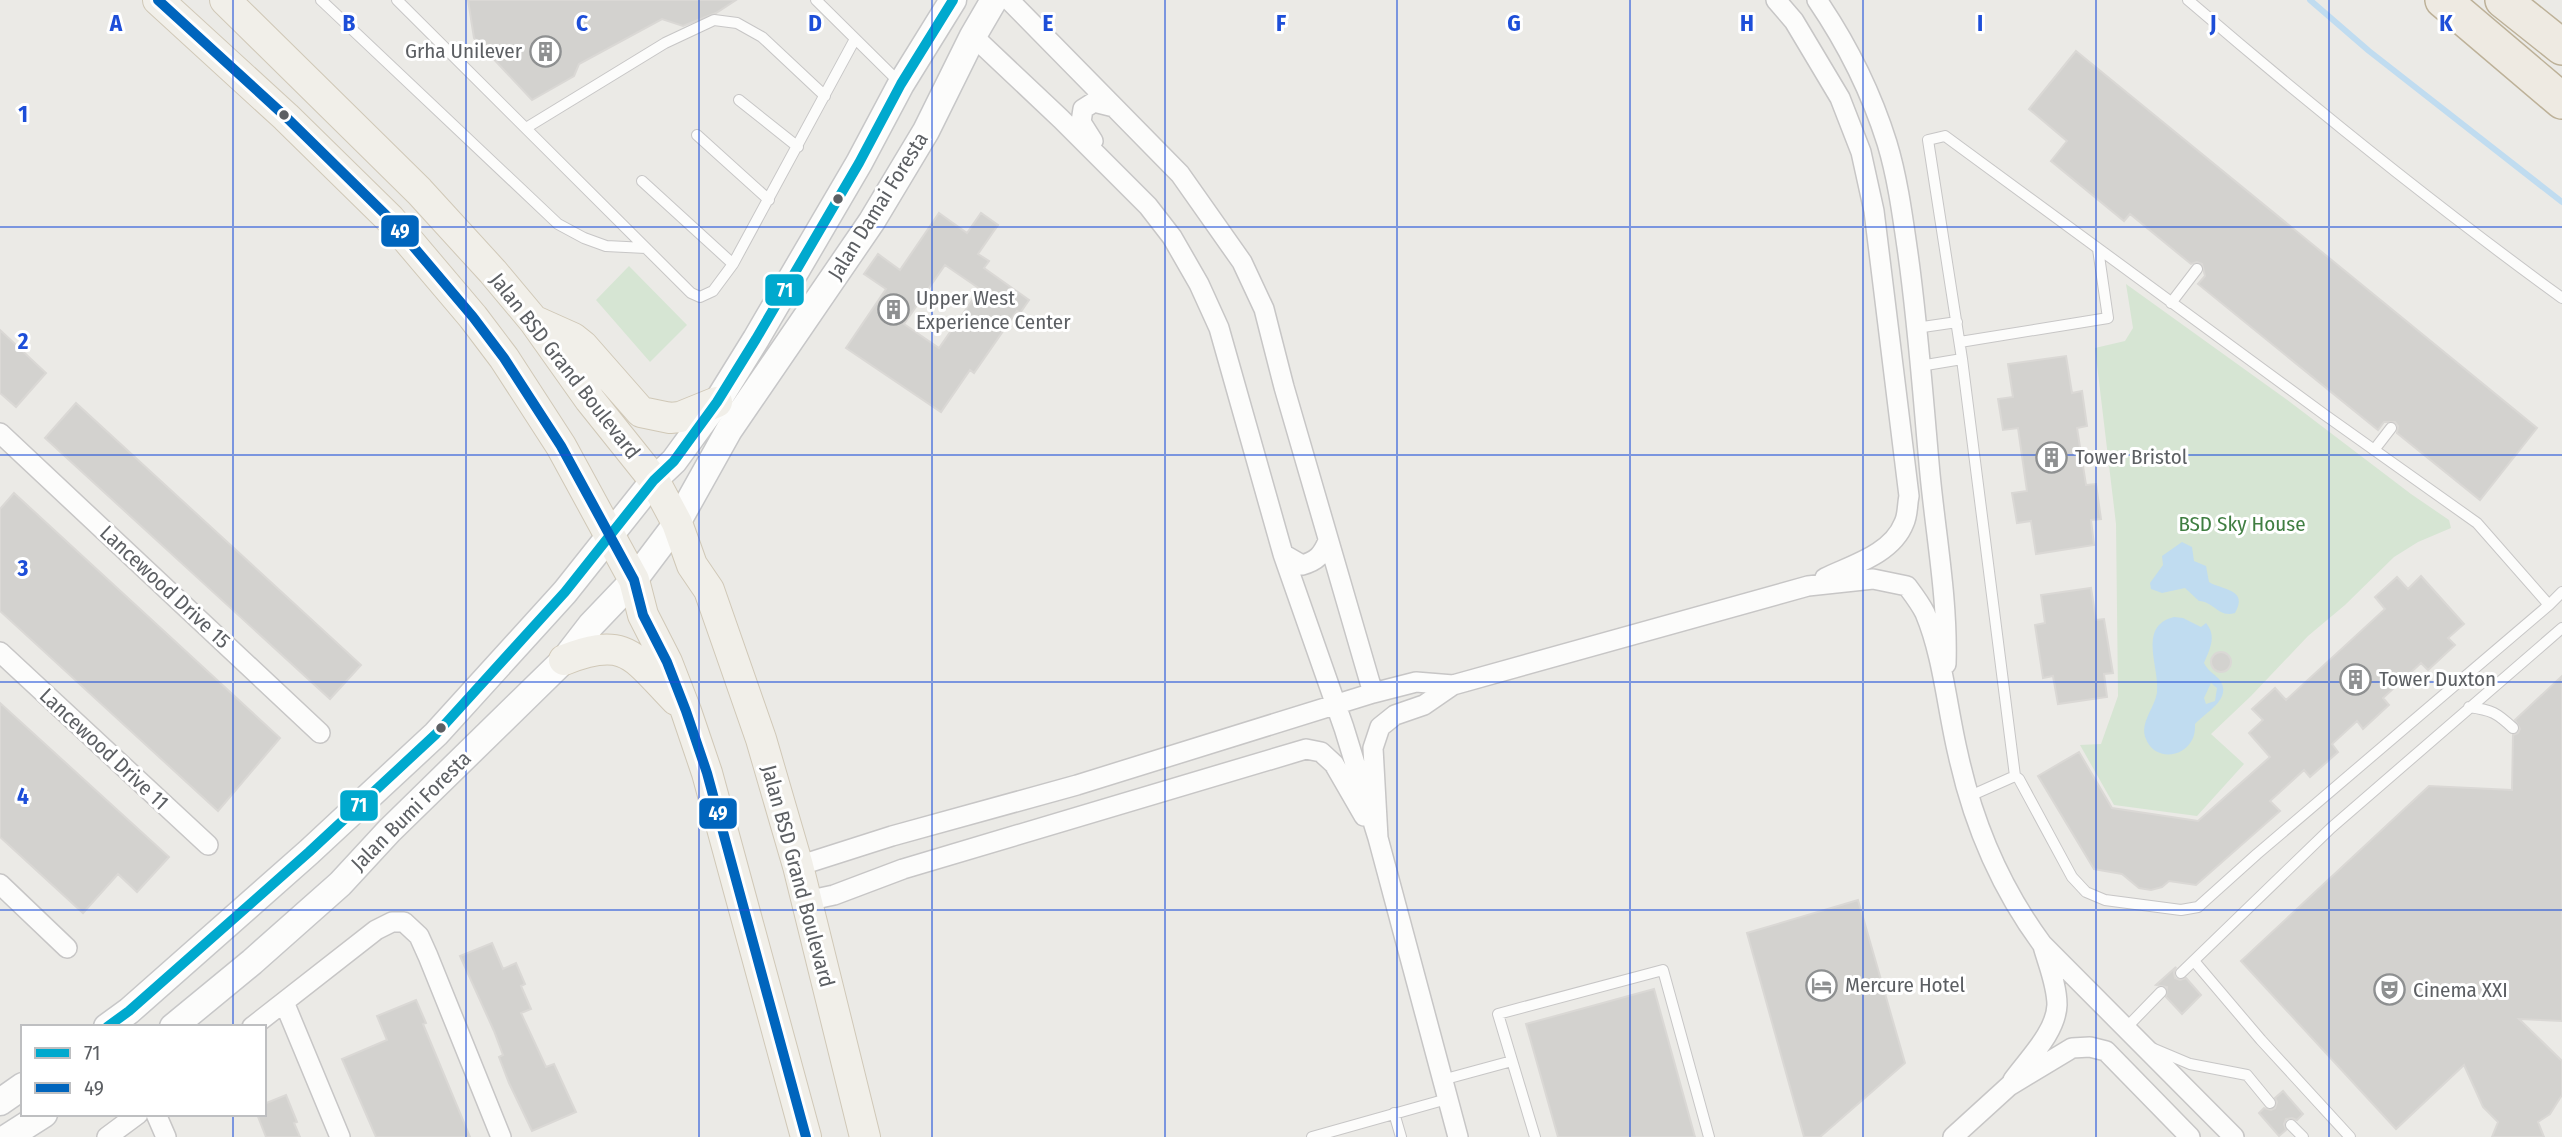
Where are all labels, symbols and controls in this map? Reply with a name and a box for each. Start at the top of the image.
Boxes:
text: A [109,9,123,37]
text: B [343,9,356,37]
text: C [576,9,588,37]
text: D [808,9,822,37]
text: E [1043,9,1054,37]
text: F [1276,9,1286,37]
text: G [1507,9,1521,37]
text: H [1740,9,1754,37]
text: I [1977,9,1983,37]
text: J [2209,9,2216,37]
text: K [2439,9,2453,37]
building icon: Grha Unilever [528,34,562,68]
place label: Grha Unilever [405,38,523,64]
text: 1 [18,100,28,128]
unlabelled marker [277,108,291,122]
street label: Jalan Damai Foresta [822,127,934,285]
unlabelled marker [831,192,845,206]
line badge: 49 [380,214,420,248]
text: 49 [390,220,410,243]
street label: Jalan BSD Grand Boulevard [484,268,646,464]
line badge: 71 [764,273,805,307]
text: 71 [777,279,793,302]
place label: Upper West Experience Center [916,285,1071,335]
building icon: Upper West Experience Center [876,293,910,327]
text: 2 [17,327,29,355]
building icon: Tower Bristol [2035,440,2069,474]
place label: Tower Bristol [2075,444,2188,470]
park label: BSD Sky House [2178,511,2306,537]
street label: Lancewood Drive 15 [94,520,236,654]
text: 3 [17,554,29,582]
building icon: Tower Duxton [2339,662,2373,696]
place label: Tower Duxton [2379,666,2496,692]
street label: Lancewood Drive 11 [34,683,174,815]
unlabelled marker [434,721,448,735]
street label: Jalan Bumi Foresta [346,746,476,876]
street label: Jalan BSD Grand Boulevard [756,762,840,990]
text: 4 [17,782,29,810]
line badge: 71 [339,789,379,822]
text: 71 [351,794,367,817]
line badge: 49 [698,797,738,830]
text: 49 [708,802,728,825]
hotel icon: Mercure Hotel [1805,968,1839,1002]
place label: Mercure Hotel [1845,972,1966,998]
theatre icon: Cinema XXI [2373,973,2407,1007]
place label: Cinema XXI [2413,977,2508,1003]
legend [21,1025,266,1116]
text: 71 [84,1040,100,1066]
text: 49 [84,1075,104,1101]

